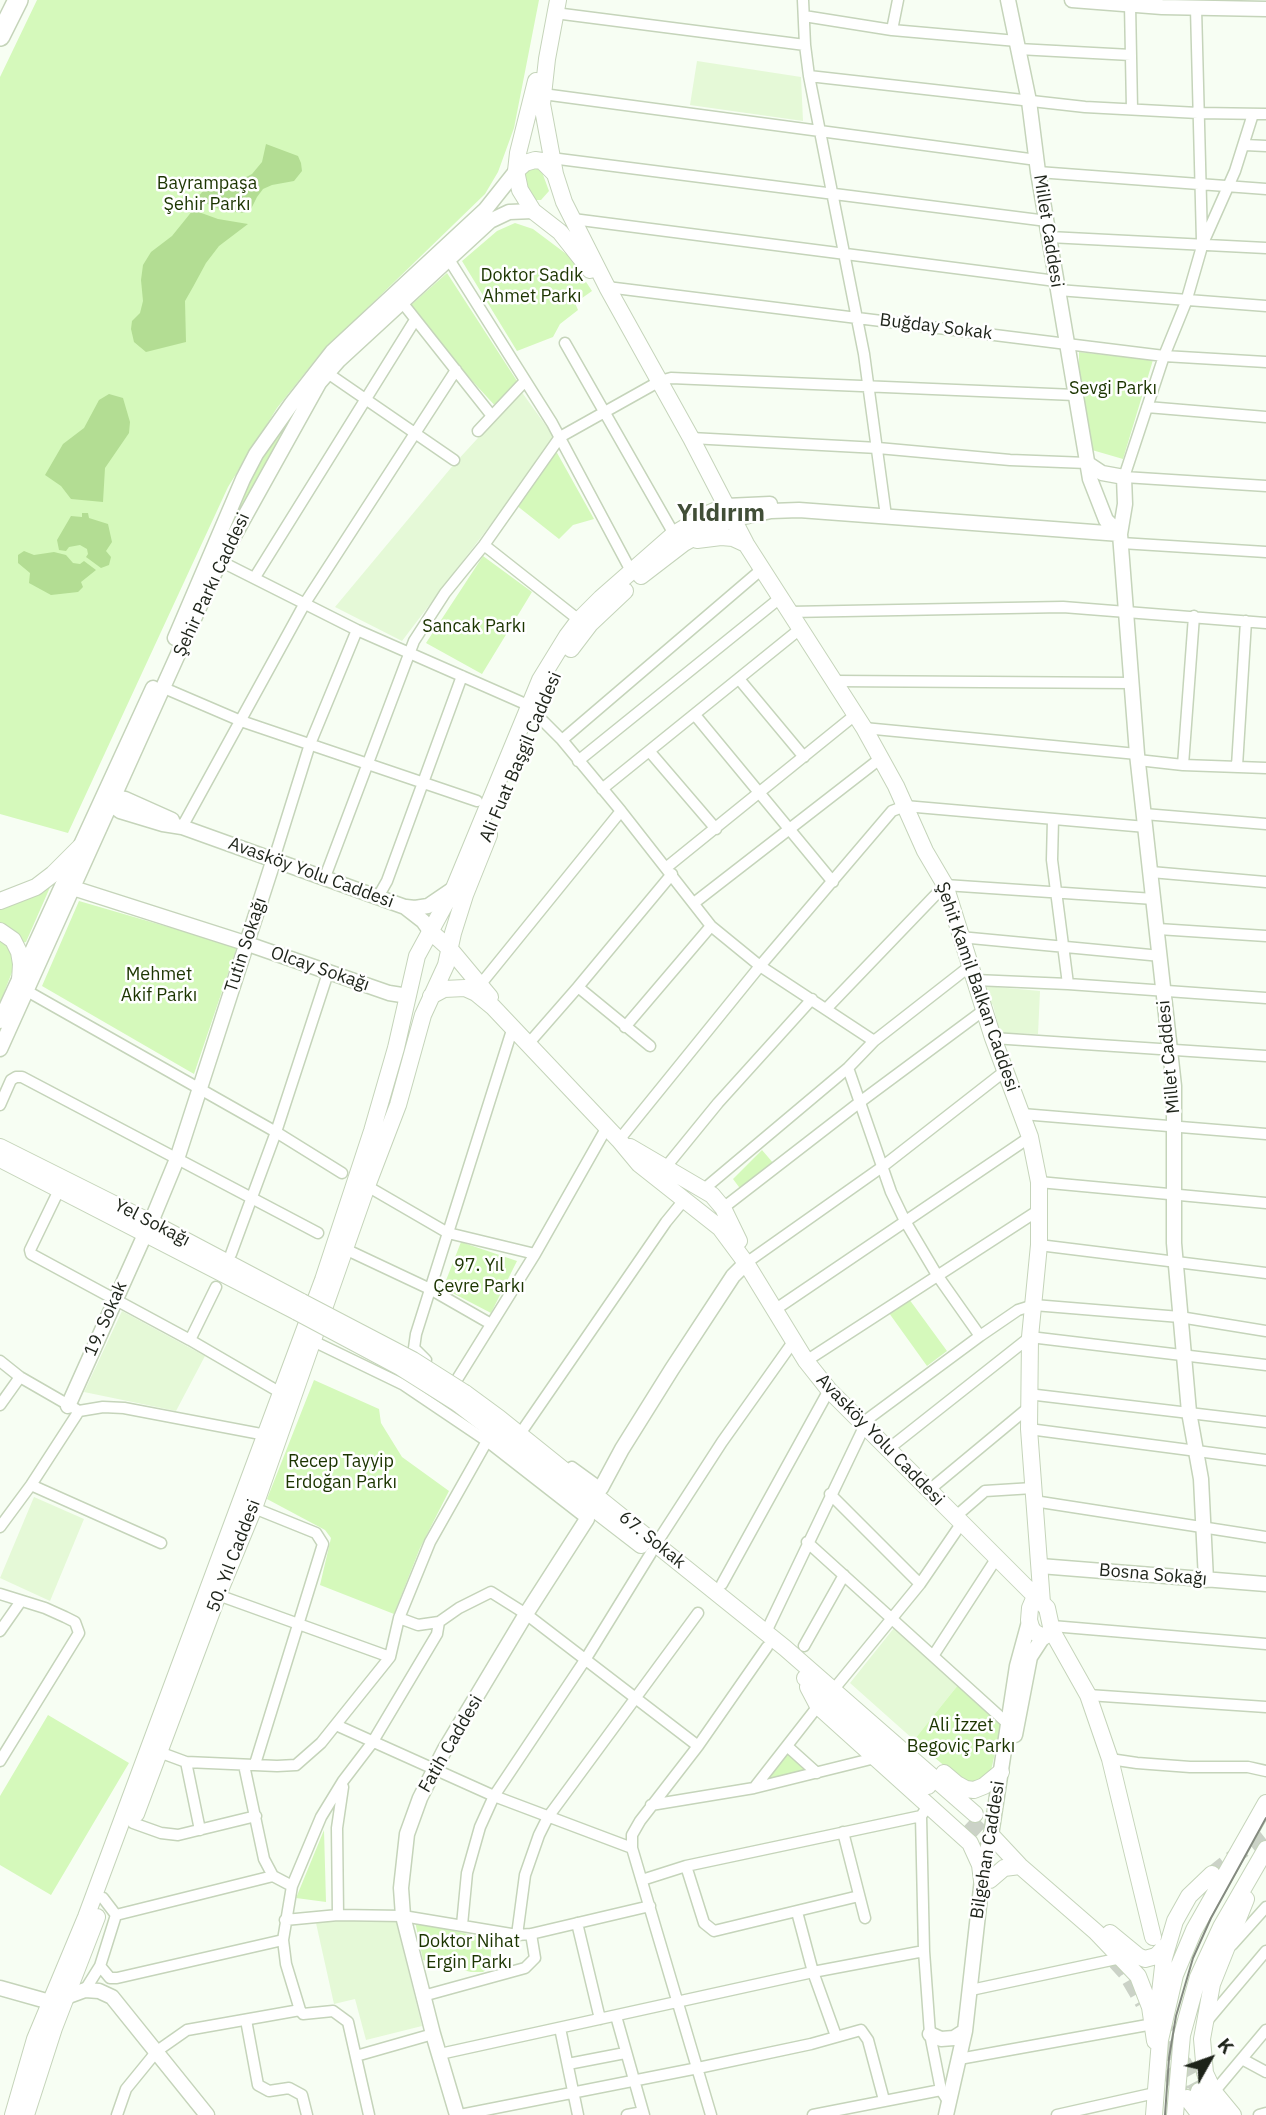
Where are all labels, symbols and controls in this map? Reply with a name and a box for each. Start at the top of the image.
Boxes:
park label: Bayrampaşa Şehir Parkı [157,173,257,216]
street label: Millet Caddesi [1028,173,1068,289]
park label: Doktor Sadık Ahmet Parkı [480,265,584,308]
street label: Buğday Sokak [878,309,994,345]
park label: Sevgi Parkı [1069,378,1157,400]
district label: Yıldırım [677,500,765,528]
street label: Şehir Parkı Caddesi [169,510,255,660]
park label: Sancak Parkı [422,616,526,638]
street label: Ali Fuat Başgil Caddesi [475,669,567,845]
street label: Avasköy Yolu Caddesi [225,833,397,913]
street label: Şehit Kamil Balkan Caddesi [931,879,1023,1095]
street label: Tutin Sokağı [221,895,271,995]
street label: Olcay Sokağı [268,942,372,996]
park label: Mehmet Akif Parkı [121,964,197,1006]
street label: Millet Caddesi [1153,999,1185,1115]
street label: Yel Sokağı [110,1195,194,1251]
park label: 97. Yıl Çevre Parkı [433,1255,525,1298]
street label: 19. Sokak [80,1278,132,1360]
street label: Avasköy Yolu Caddesi [812,1370,948,1510]
park label: Recep Tayyip Erdoğan Parkı [285,1451,397,1494]
street label: 50. Yıl Caddesi [203,1497,265,1615]
street label: 67. Sokak [614,1507,690,1573]
street label: Bosna Sokağı [1098,1560,1208,1590]
street label: Fatih Caddesi [414,1691,488,1797]
park label: Ali İzzet Begoviç Parkı [907,1715,1015,1758]
street label: Bilgehan Caddesi [966,1779,1010,1921]
park label: Doktor Nihat Ergin Parkı [418,1931,520,1974]
north arrow [1175,2024,1245,2094]
text: K [1213,2033,1240,2058]

